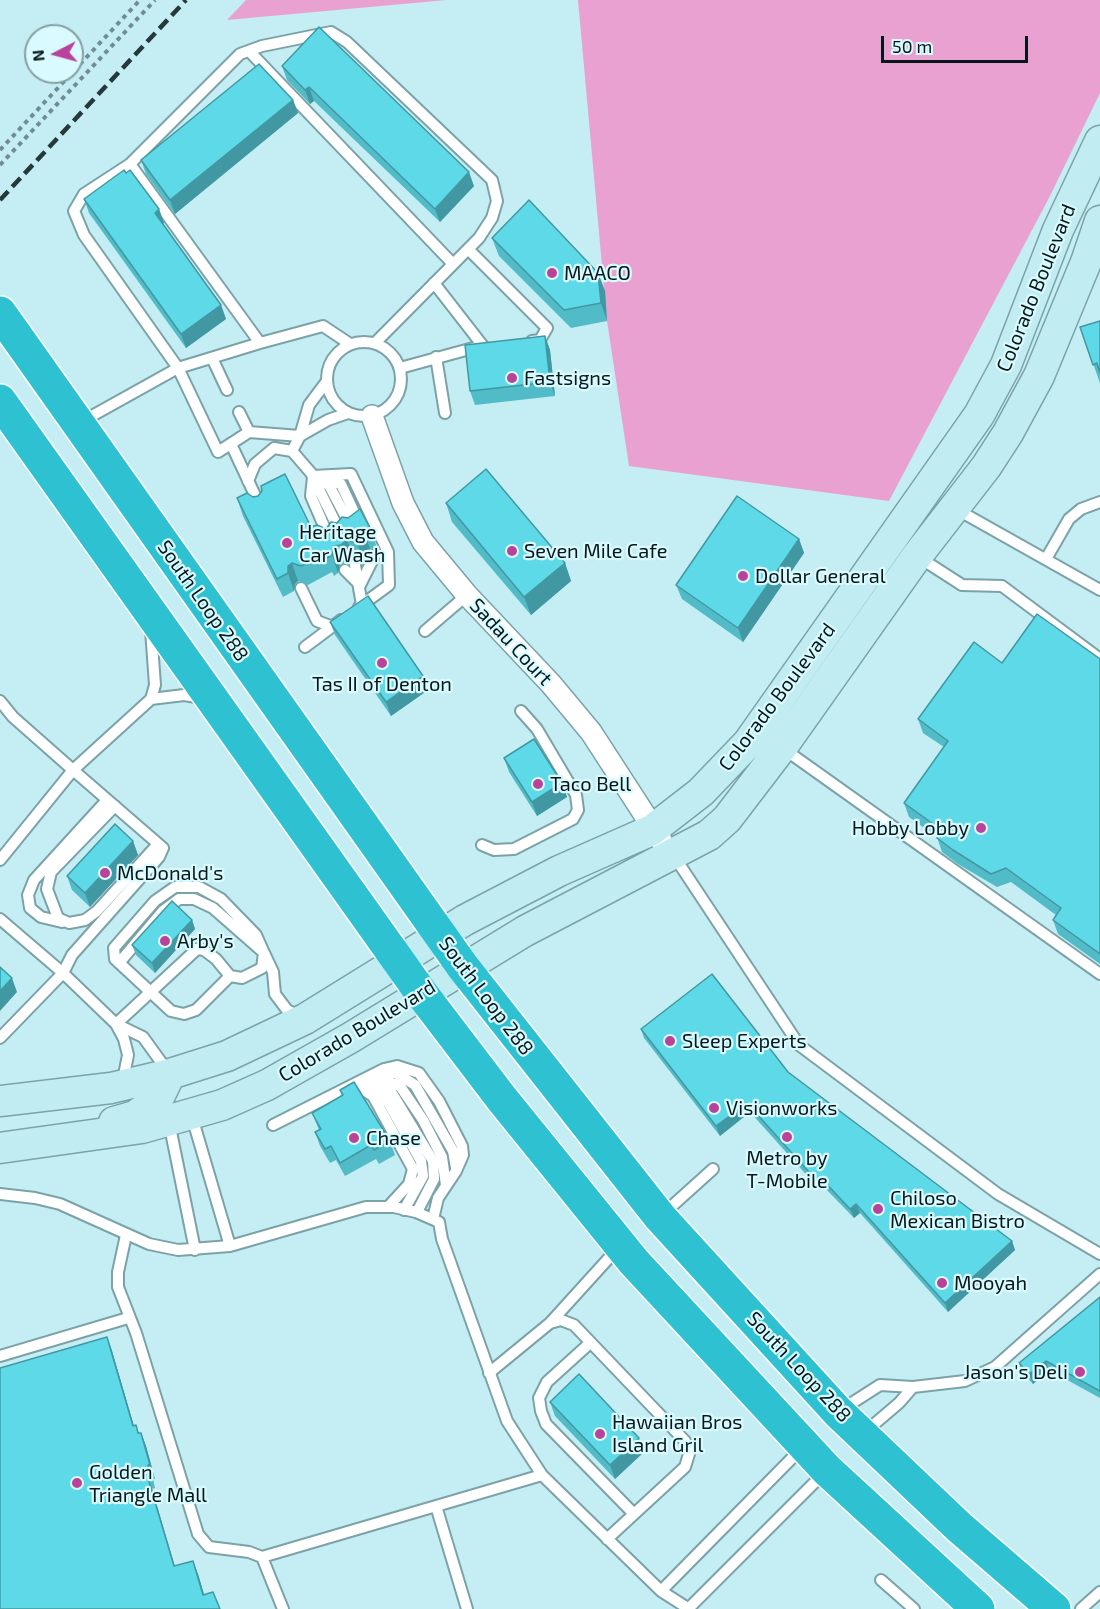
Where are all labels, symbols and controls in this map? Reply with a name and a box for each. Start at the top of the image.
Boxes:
north arrow [24,24,84,84]
scale bar [884,24,1031,62]
text: 50 m [892,35,932,57]
text: N [28,49,48,62]
street label: Colorado Boulevard [991,201,1081,375]
place label: MAACO [564,261,631,285]
marker: MAACO [545,266,559,280]
place label: Fastsigns [524,366,611,390]
marker: Fastsigns [505,371,519,385]
place label: Heritage Car Wash [299,520,385,567]
street label: South Loop 288 [152,536,254,666]
marker: Heritage Car Wash [280,536,294,550]
place label: Seven Mile Cafe [524,539,667,563]
marker: Seven Mile Cafe [505,544,519,558]
place label: Dollar General [755,564,886,588]
marker: Dollar General [736,569,750,583]
street label: Sadau Court [465,593,557,691]
street label: Colorado Boulevard [714,618,840,776]
marker: Tas II of Denton [375,656,389,670]
place label: Tas II of Denton [312,672,452,696]
place label: Taco Bell [550,772,631,796]
marker: Taco Bell [531,777,545,791]
place label: Hobby Lobby [852,816,969,840]
marker: Hobby Lobby [974,821,988,835]
place label: McDonald's [117,861,223,885]
marker: McDonald's [98,866,112,880]
place label: Arby's [177,929,234,953]
street label: South Loop 288 [434,932,538,1060]
marker: Arby's [158,934,172,948]
street label: Colorado Boulevard [274,975,440,1087]
place label: Sleep Experts [682,1029,807,1053]
marker: Sleep Experts [663,1034,677,1048]
place label: Visionworks [726,1096,837,1120]
marker: Visionworks [707,1101,721,1115]
place label: Chase [366,1126,421,1150]
marker: Metro by T-Mobile [780,1130,794,1144]
marker: Chase [347,1131,361,1145]
place label: Metro by T-Mobile [746,1146,828,1193]
place label: Chiloso Mexican Bistro [890,1186,1025,1233]
marker: Chiloso Mexican Bistro [871,1202,885,1216]
place label: Mooyah [954,1271,1027,1295]
marker: Mooyah [935,1276,949,1290]
street label: South Loop 288 [742,1307,856,1427]
place label: Jason's Deli [964,1360,1068,1384]
marker: Jason's Deli [1073,1365,1087,1379]
place label: Hawaiian Bros Island Gril [612,1410,742,1457]
marker: Hawaiian Bros Island Gril [593,1427,607,1441]
place label: Golden Triangle Mall [89,1460,207,1507]
marker: Golden Triangle Mall [70,1476,84,1490]

